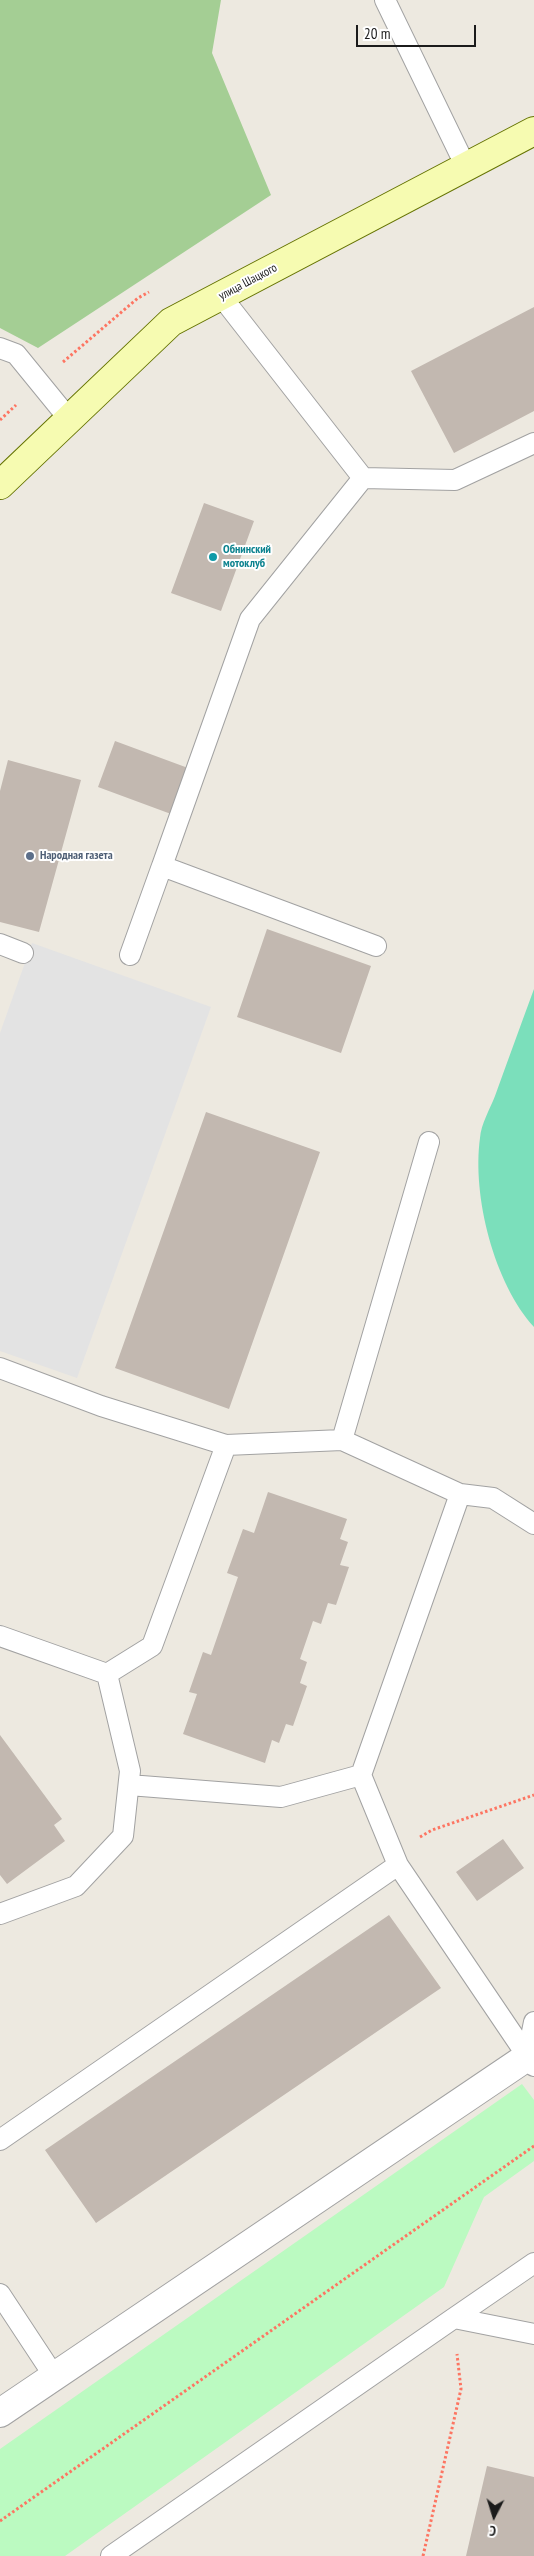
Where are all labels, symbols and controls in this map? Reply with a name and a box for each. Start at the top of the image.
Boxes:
scale bar [359,15,479,47]
text: 20 m [364,24,390,43]
street label: улица Шацкого [216,261,280,303]
place label: Обнинский мотоклуб [223,543,271,571]
marker: Обнинский мотоклуб [207,551,219,563]
place label: Народная газета [40,849,113,863]
marker: Народная газета [24,850,36,862]
north arrow [469,2491,519,2541]
text: С [489,2522,497,2540]

